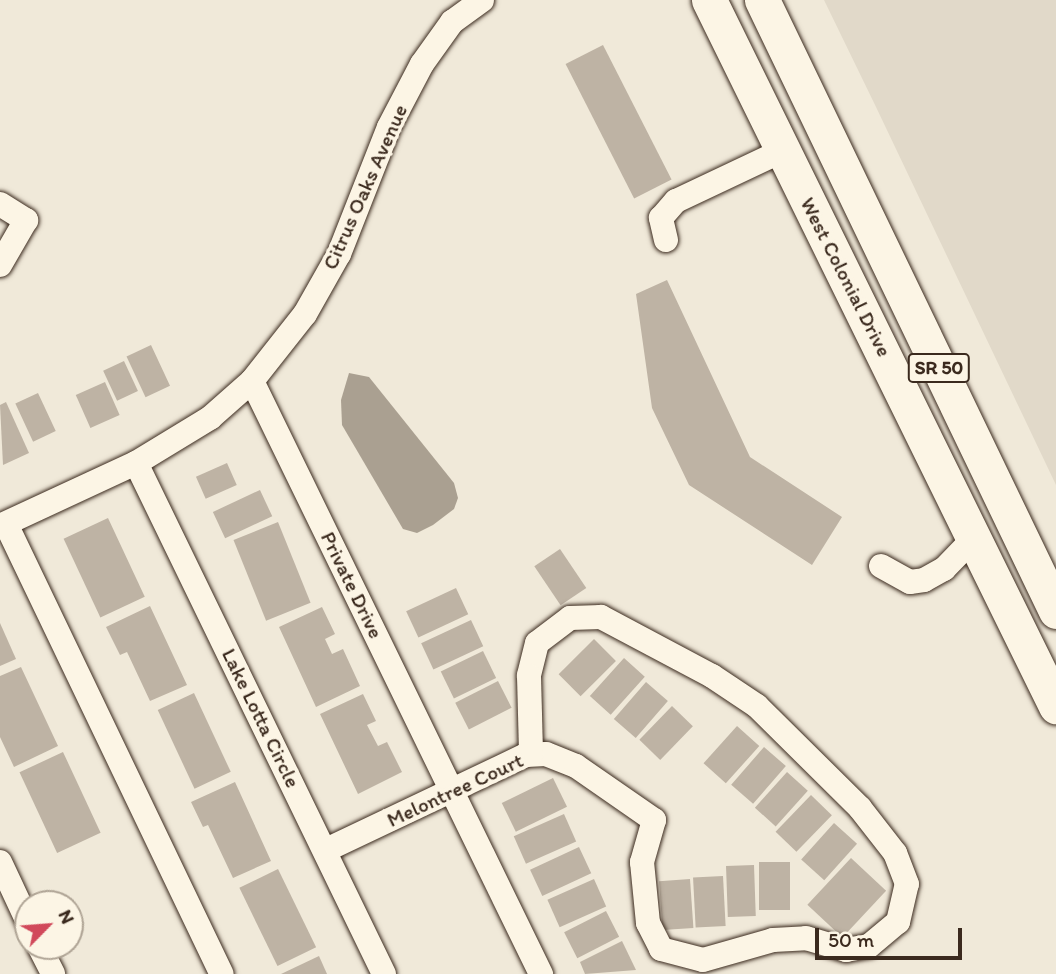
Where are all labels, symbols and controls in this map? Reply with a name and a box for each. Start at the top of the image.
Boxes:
street label: Citrus Oaks Avenue [318,101,412,273]
street label: West Colonial Drive [795,193,897,361]
road number: SR 50 [908,352,970,384]
street label: Private Drive [315,527,389,643]
street label: Lake Lotta Circle [217,645,305,791]
street label: Melontree Court [383,747,527,833]
north arrow [14,890,84,960]
text: N [54,906,80,927]
scale bar [818,914,965,958]
text: 50 m [828,927,874,952]

